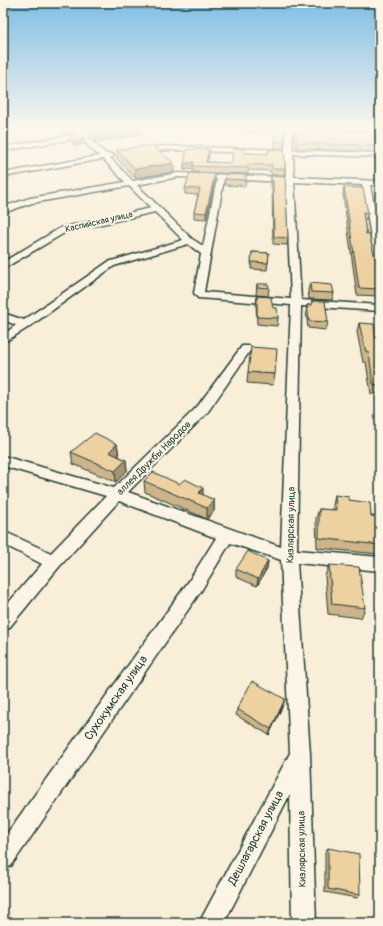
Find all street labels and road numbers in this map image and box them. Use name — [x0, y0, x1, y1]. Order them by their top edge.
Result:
street label: Каспийская улица — [64, 209, 134, 235]
street label: аллея Дружбы Народов — [114, 418, 194, 498]
street label: Кизлярская улица — [284, 486, 298, 563]
street label: Сухокумская улица — [81, 652, 151, 743]
street label: Дешлагарская улица — [224, 788, 287, 889]
street label: Кизлярская улица — [295, 810, 309, 887]

